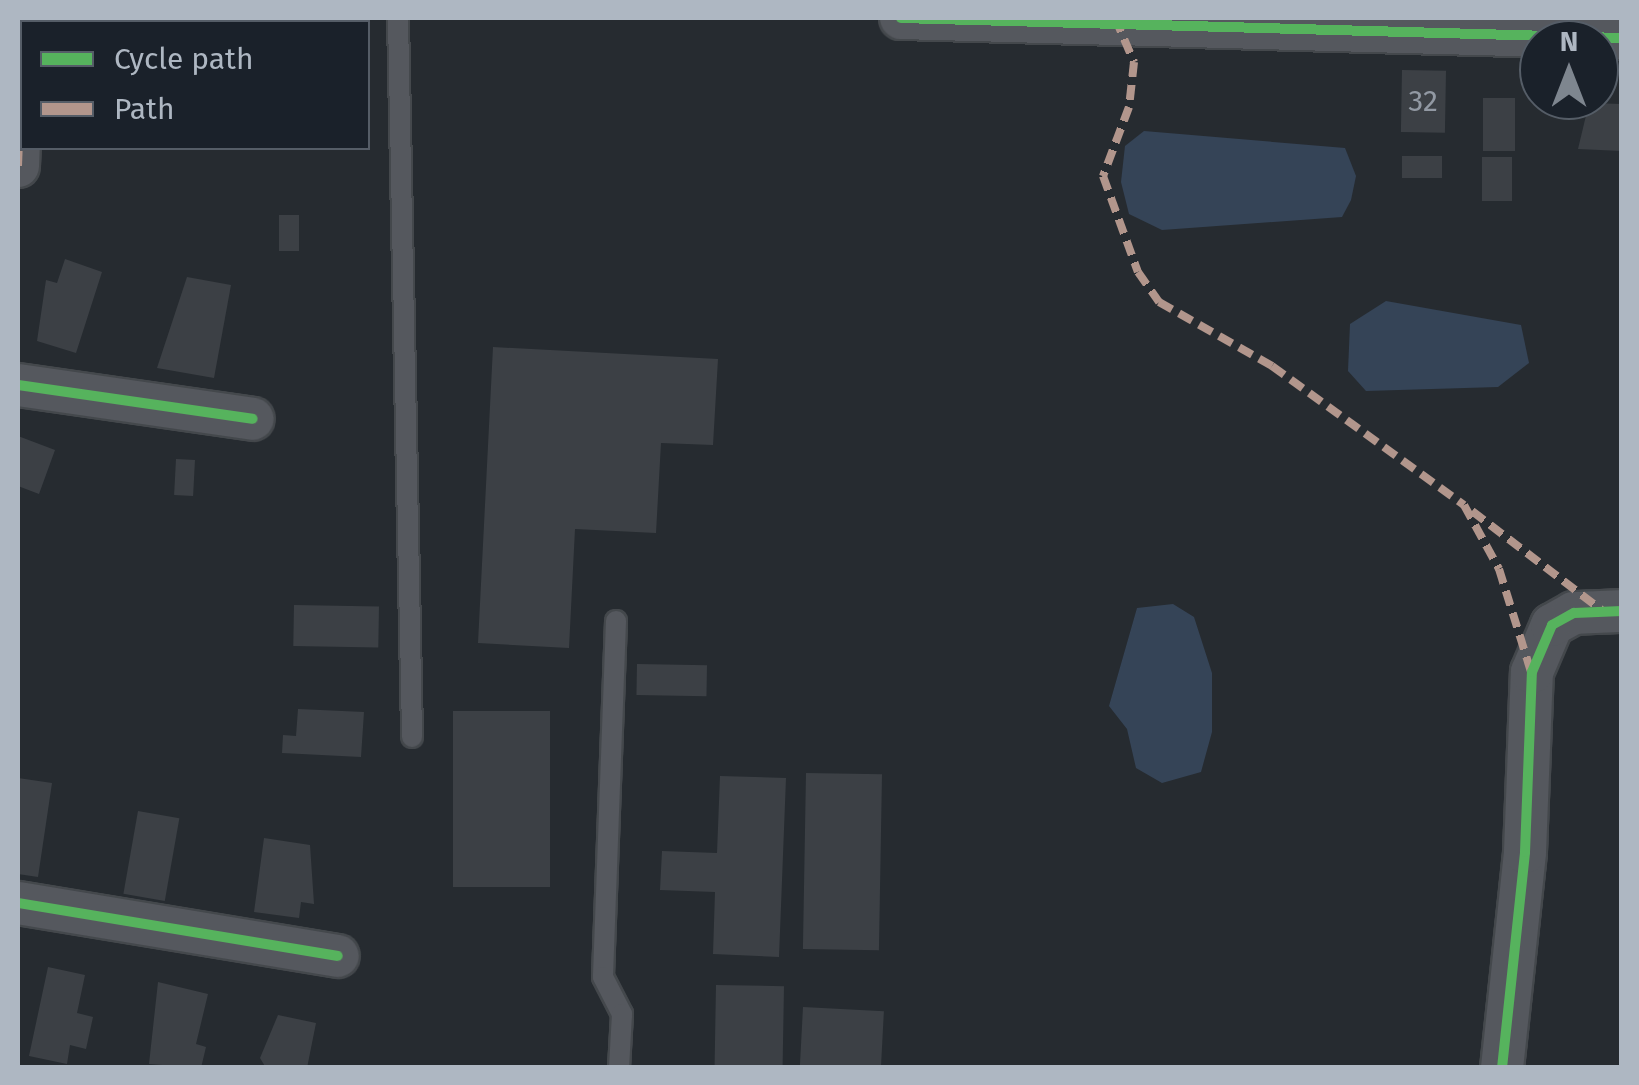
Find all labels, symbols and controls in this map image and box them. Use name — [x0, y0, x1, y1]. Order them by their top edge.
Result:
legend — [20, 20, 370, 150]
north arrow — [1519, 20, 1619, 120]
text: N — [1560, 25, 1578, 58]
text: Cycle path — [114, 41, 253, 77]
house number: 32 — [1408, 83, 1438, 119]
text: Path — [114, 91, 175, 127]

